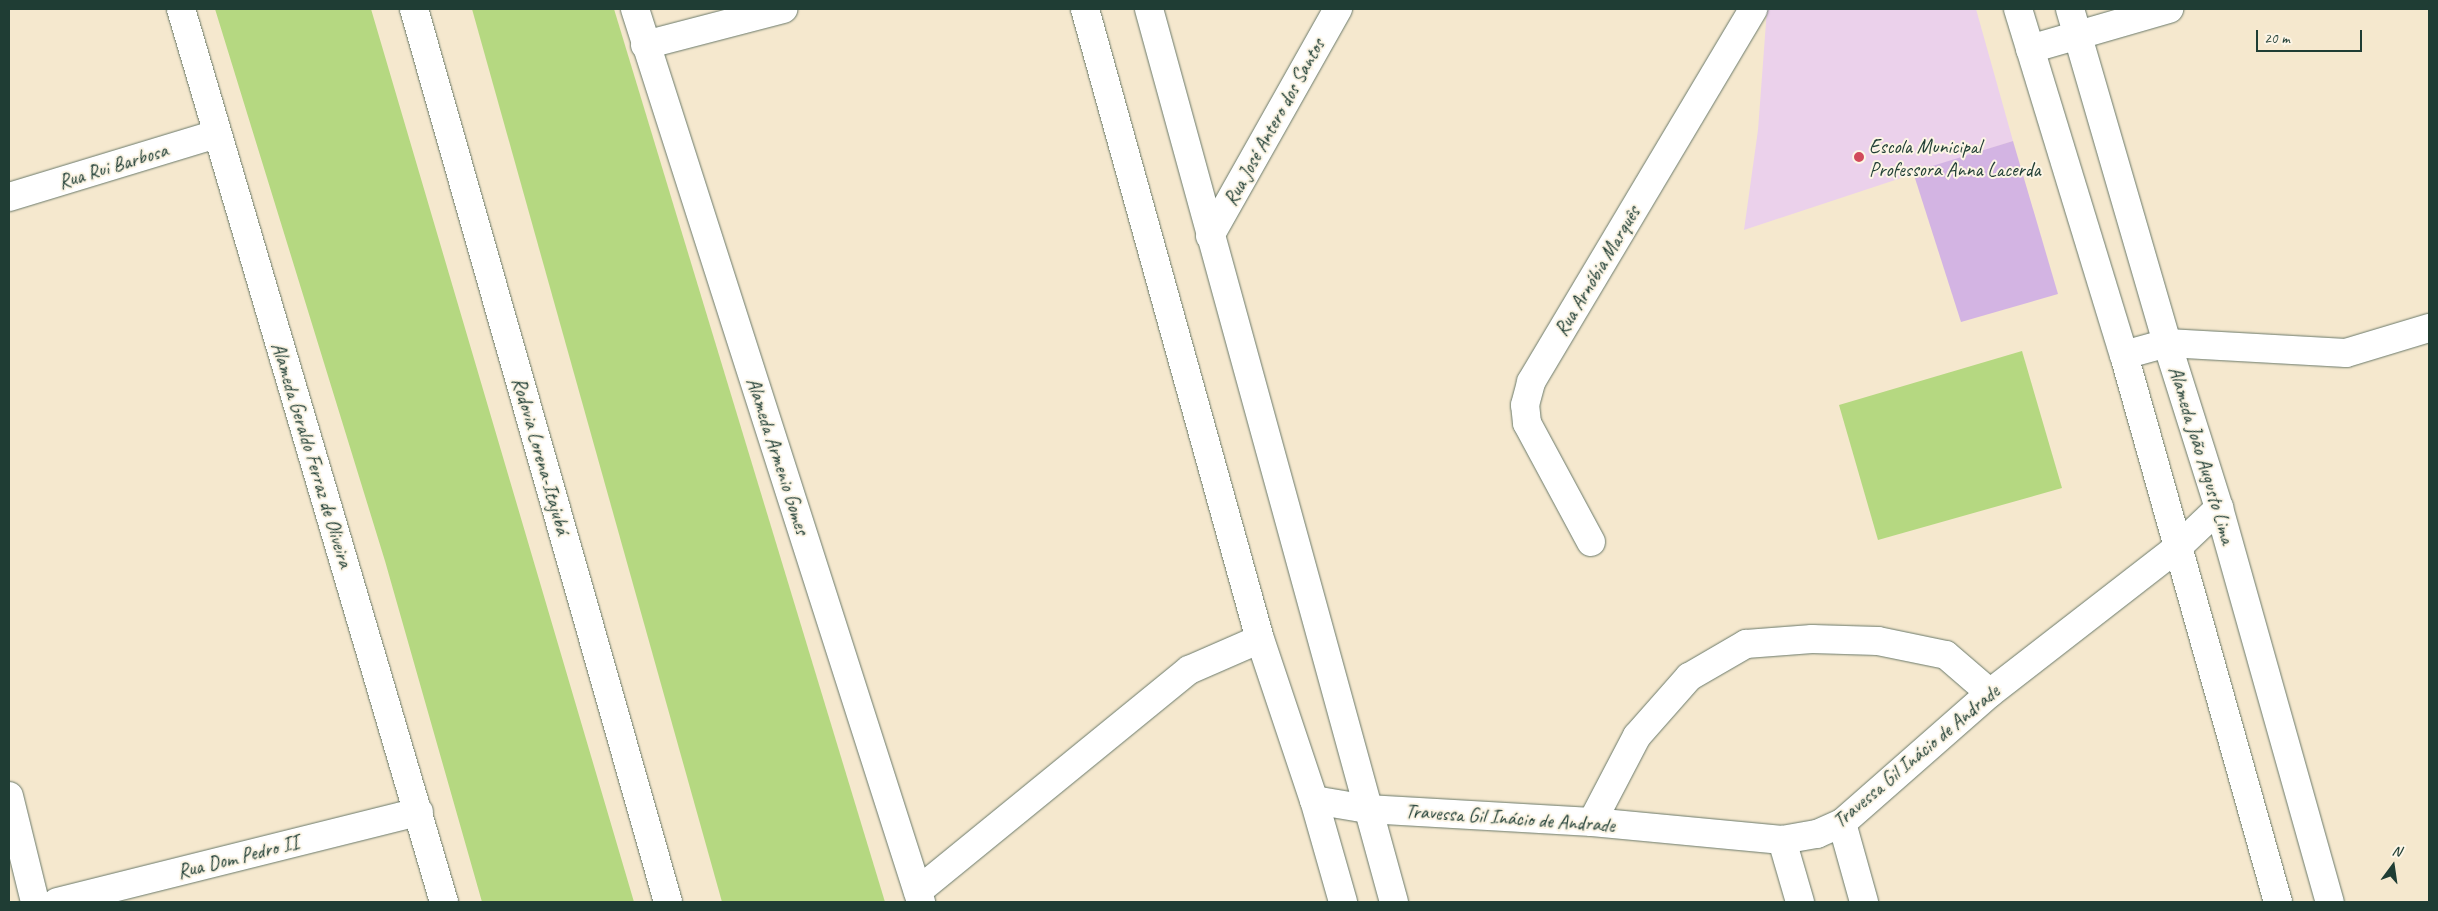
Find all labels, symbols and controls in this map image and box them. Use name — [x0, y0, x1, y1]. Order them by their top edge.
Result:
scale bar — [2258, 20, 2364, 52]
text: 20 m — [2264, 29, 2290, 48]
street label: Rua José Antero dos Santos — [1218, 34, 1330, 210]
place label: Escola Municipal Professora Anna Lacerda — [1869, 134, 2042, 181]
street label: Rua Rui Barbosa — [55, 138, 171, 194]
marker: Escola Municipal Professora Anna Lacerda — [1853, 151, 1865, 163]
street label: Rua Arnóbia Marquês — [1549, 202, 1645, 340]
street label: Alameda Geraldo Ferraz de Oliveira — [266, 339, 358, 571]
street label: Alameda João Augusto Lima — [2164, 363, 2240, 547]
street label: Rodovia Lorena-Itajubá — [507, 375, 575, 537]
street label: Alameda Armenio Gomes — [741, 375, 815, 537]
street label: Travessa Gil Inácio de Andrade — [1828, 679, 2004, 833]
street label: Travessa Gil Inácio de Andrade — [1405, 799, 1615, 837]
street label: Rua Dom Pedro II — [175, 830, 301, 884]
north arrow — [2368, 841, 2418, 891]
text: N — [2390, 842, 2403, 860]

